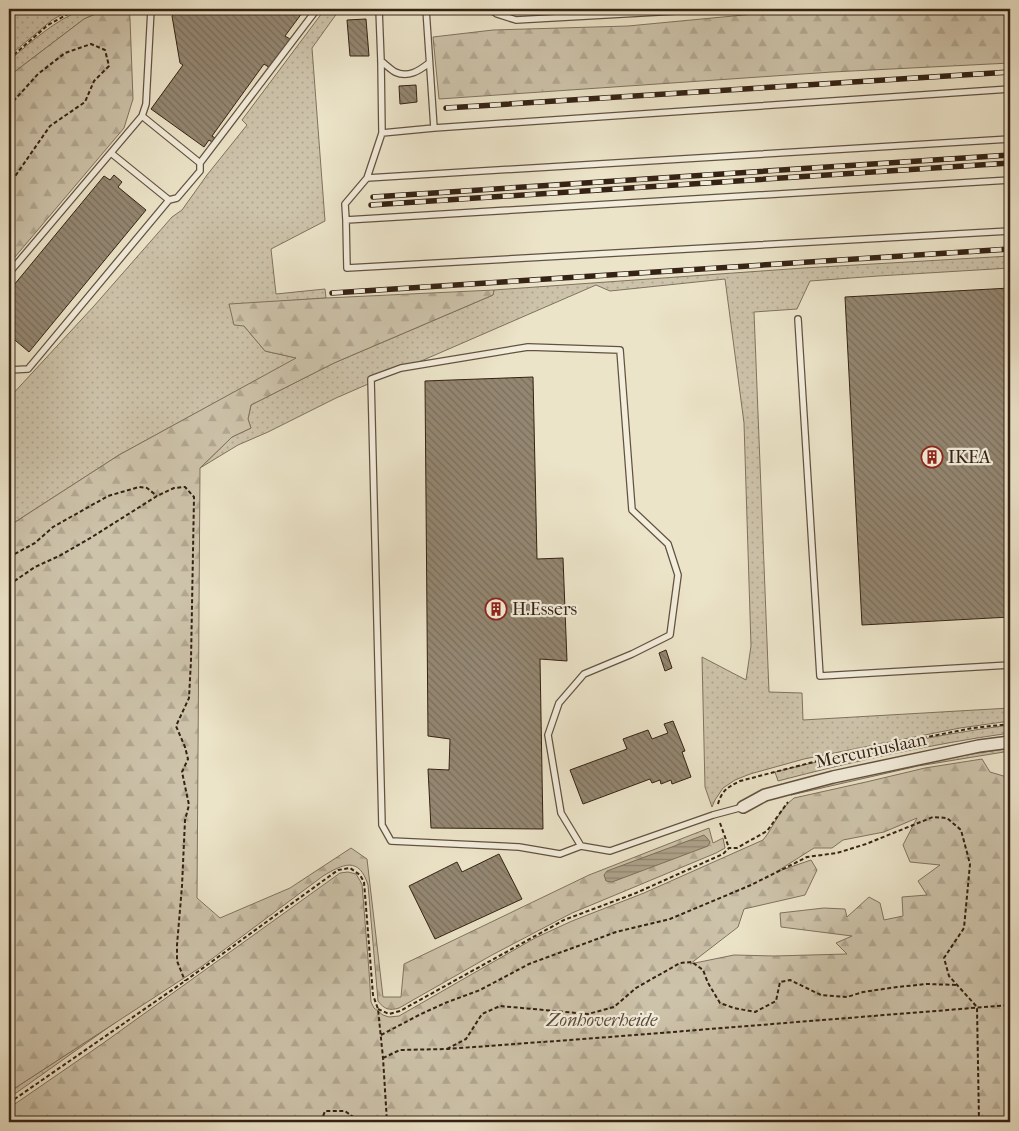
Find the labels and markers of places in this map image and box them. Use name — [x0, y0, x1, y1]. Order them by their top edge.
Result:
building icon: IKEA — [920, 445, 944, 469]
place label: IKEA — [948, 447, 991, 468]
building icon: H.Essers — [484, 597, 508, 621]
place label: H.Essers — [512, 599, 578, 620]

